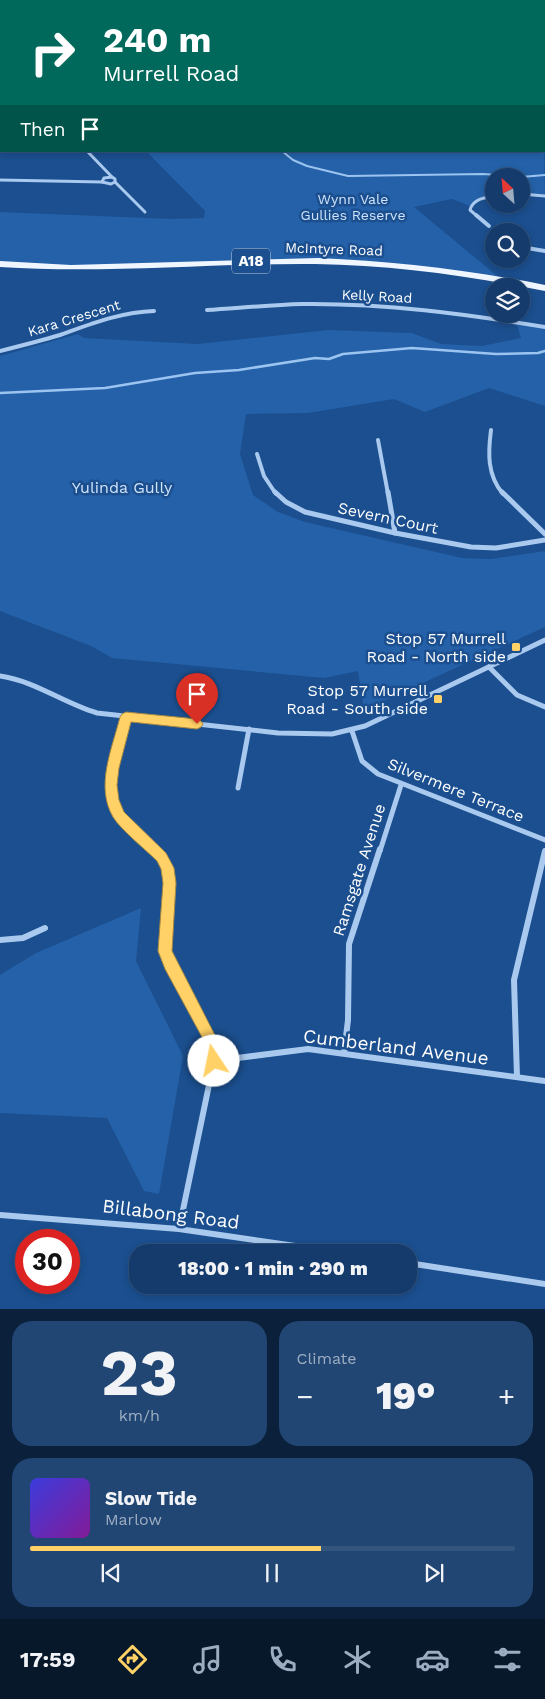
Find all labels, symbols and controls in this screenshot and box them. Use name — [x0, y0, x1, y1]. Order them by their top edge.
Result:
text: 240 m — [103, 19, 212, 61]
icon: right — [20, 20, 85, 85]
text: Murrell Road — [103, 61, 239, 86]
icon: arrive — [76, 115, 104, 143]
text: Then — [20, 118, 66, 141]
north arrow — [485, 168, 530, 212]
map controls — [485, 168, 530, 323]
park label: Wynn Vale Gullies Reserve — [301, 191, 405, 223]
button: search — [485, 223, 530, 268]
street label: McIntyre Road — [285, 239, 383, 259]
road number: A18 — [232, 248, 270, 274]
button: layers — [485, 278, 530, 323]
street label: Kelly Road — [341, 286, 413, 306]
street label: Kara Crescent — [26, 296, 122, 340]
park label: Yulinda Gully — [72, 478, 173, 497]
street label: Severn Court — [336, 498, 440, 538]
place label: Stop 57 Murrell Road - North side — [367, 629, 506, 666]
marker: Stop 57 Murrell Road - North side — [510, 641, 522, 653]
pin — [176, 673, 218, 724]
icon: arrive — [183, 680, 211, 708]
place label: Stop 57 Murrell Road - South side — [286, 681, 428, 718]
marker: Stop 57 Murrell Road - South side — [432, 693, 444, 705]
street label: Silvermere Terrace — [385, 754, 527, 826]
street label: Ramsgate Avenue — [329, 801, 389, 939]
street label: Cumberland Avenue — [302, 1024, 490, 1070]
position arrow — [187, 1034, 239, 1086]
street label: Billabong Road — [101, 1194, 241, 1234]
speed limit sign: 30 — [15, 1229, 80, 1294]
text: 18:00 · 1 min · 290 m — [178, 1257, 368, 1280]
text: 23 — [101, 1335, 178, 1411]
text: Climate — [297, 1349, 357, 1368]
text: 19° — [376, 1374, 436, 1418]
text: − — [297, 1380, 313, 1413]
text: + — [498, 1380, 515, 1413]
text: km/h — [119, 1406, 160, 1425]
text: Slow Tide — [105, 1487, 197, 1510]
text: Marlow — [105, 1510, 162, 1529]
icon: previous — [97, 1559, 125, 1587]
icon: pause — [258, 1559, 286, 1587]
icon: next — [420, 1559, 448, 1587]
icon: directions — [115, 1642, 150, 1677]
icon: music — [190, 1642, 225, 1677]
icon: phone — [265, 1642, 300, 1677]
icon: climate — [340, 1642, 375, 1677]
icon: car — [415, 1642, 450, 1677]
icon: filters — [490, 1642, 525, 1677]
text: 17:59 — [20, 1647, 75, 1672]

